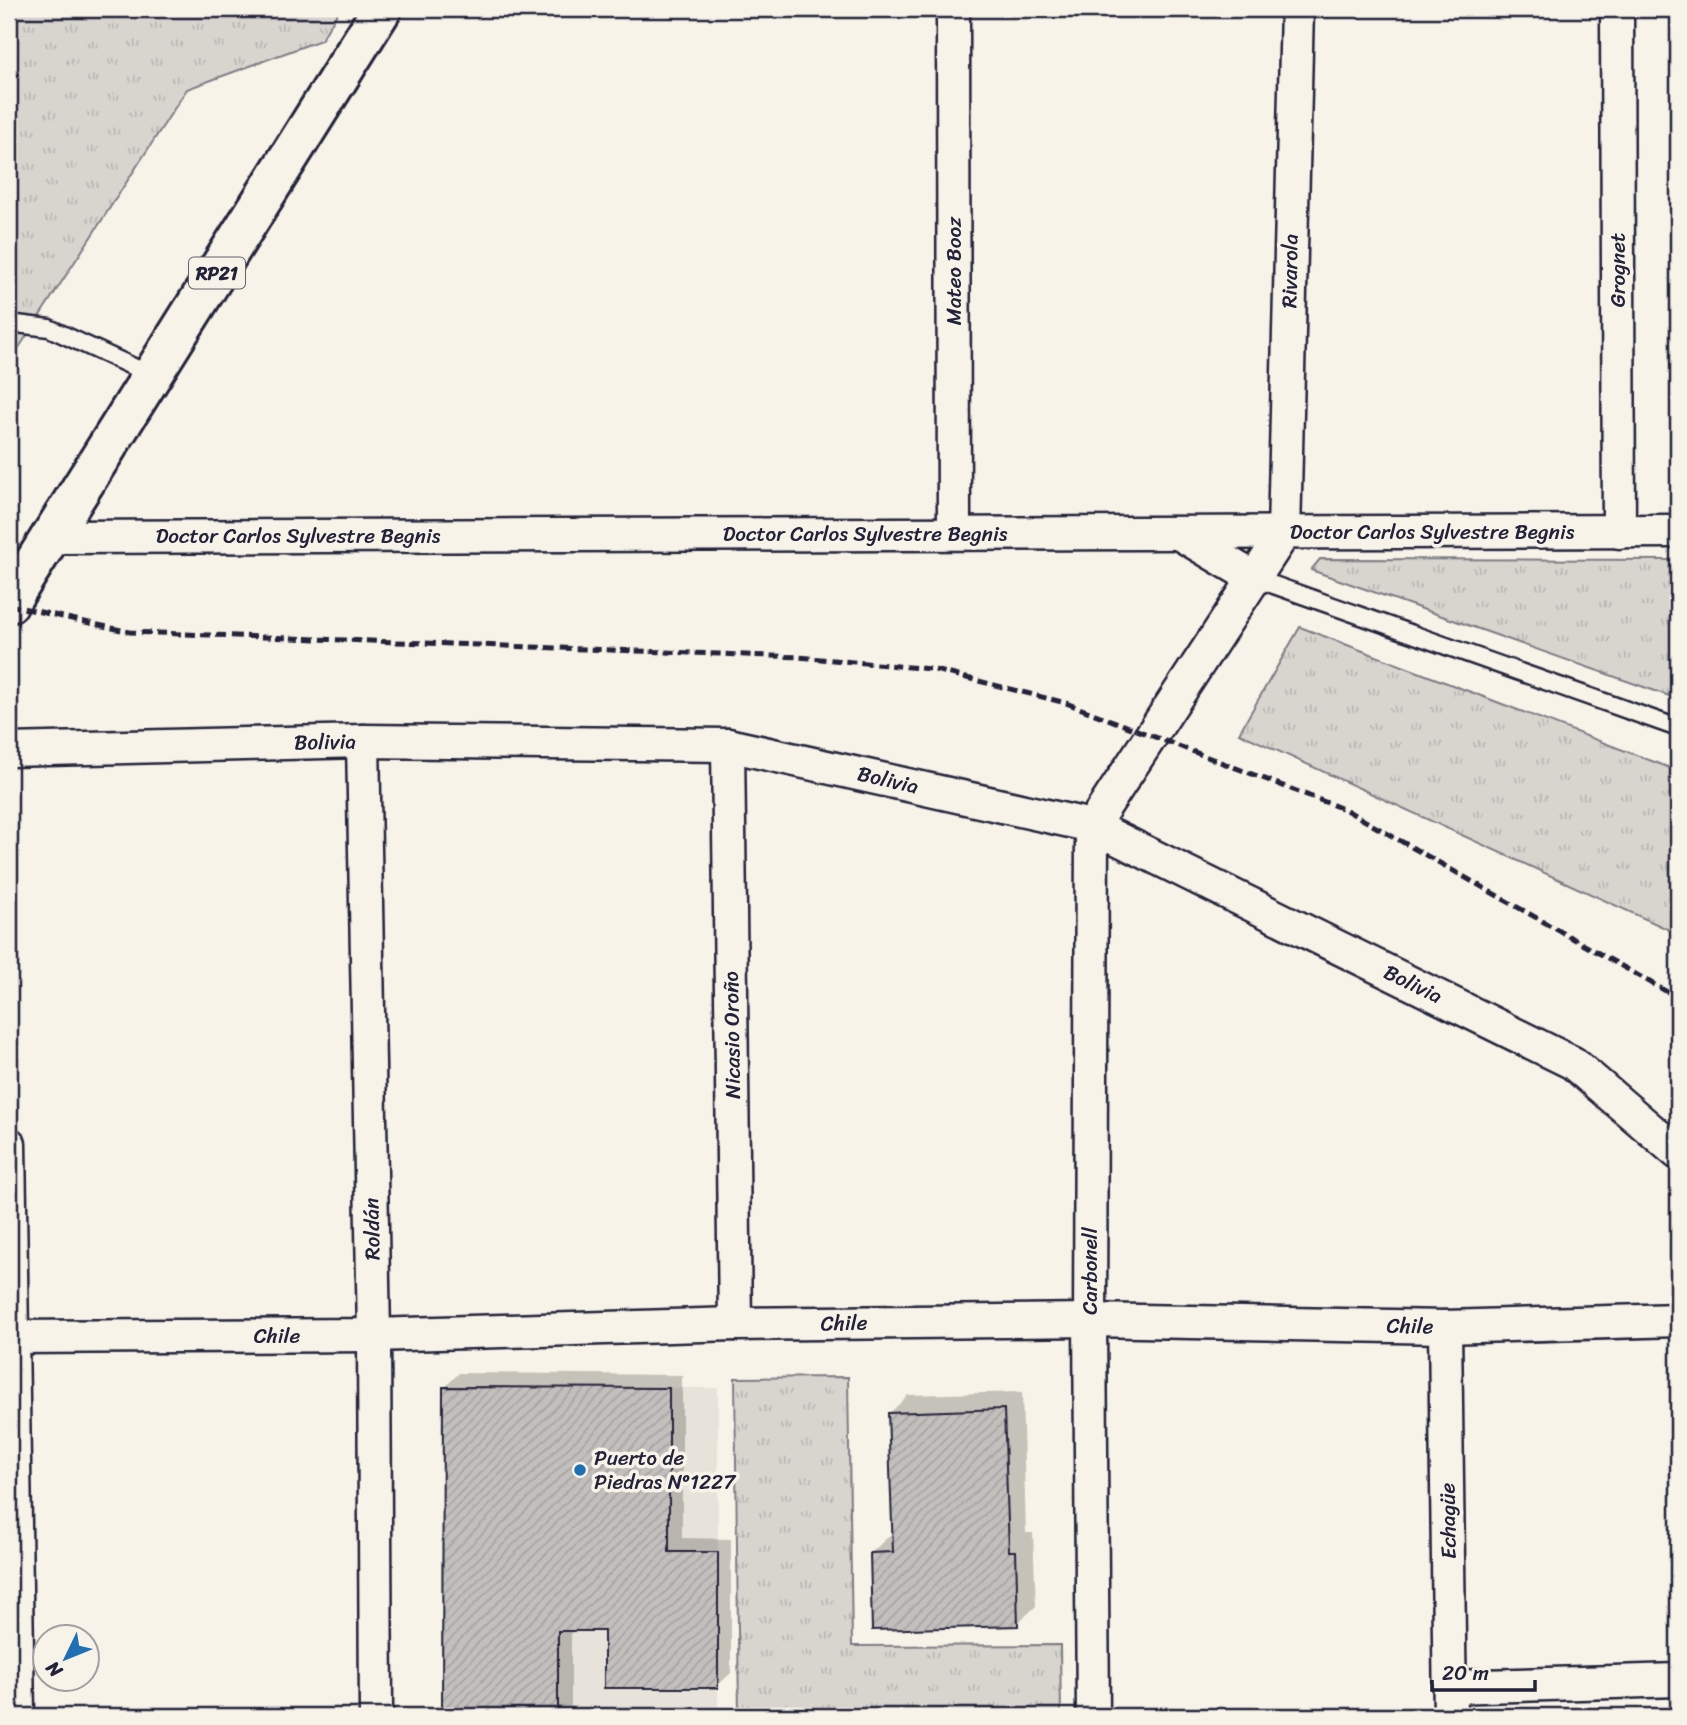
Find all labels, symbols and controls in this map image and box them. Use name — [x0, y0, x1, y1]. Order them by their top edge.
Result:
street label: Mateo Booz — [935, 216, 973, 325]
street label: Rivarola — [1270, 233, 1310, 309]
street label: Grognet — [1599, 233, 1637, 307]
road number: RP21 — [189, 258, 245, 288]
street label: Doctor Carlos Sylvestre Begnis — [1290, 513, 1575, 551]
street label: Doctor Carlos Sylvestre Begnis — [723, 515, 1008, 553]
street label: Doctor Carlos Sylvestre Begnis — [156, 517, 441, 555]
street label: Bolivia — [294, 722, 357, 762]
street label: Bolivia — [854, 755, 923, 806]
street label: Bolivia — [1377, 953, 1450, 1015]
street label: Nicasio Oroño — [712, 971, 752, 1099]
street label: Roldán — [352, 1197, 392, 1261]
street label: Carbonell — [1071, 1226, 1109, 1315]
street label: Chile — [820, 1304, 868, 1342]
street label: Chile — [1386, 1307, 1434, 1345]
street label: Chile — [254, 1317, 301, 1355]
place label: Puerto de Piedras Nº1227 — [594, 1439, 737, 1501]
marker: Puerto de Piedras Nº1227 — [572, 1462, 588, 1478]
street label: Echagüe — [1428, 1482, 1468, 1559]
north arrow — [32, 1624, 102, 1694]
scale bar — [1432, 1648, 1535, 1692]
text: N — [37, 1653, 71, 1686]
text: 20 m — [1442, 1654, 1489, 1692]

